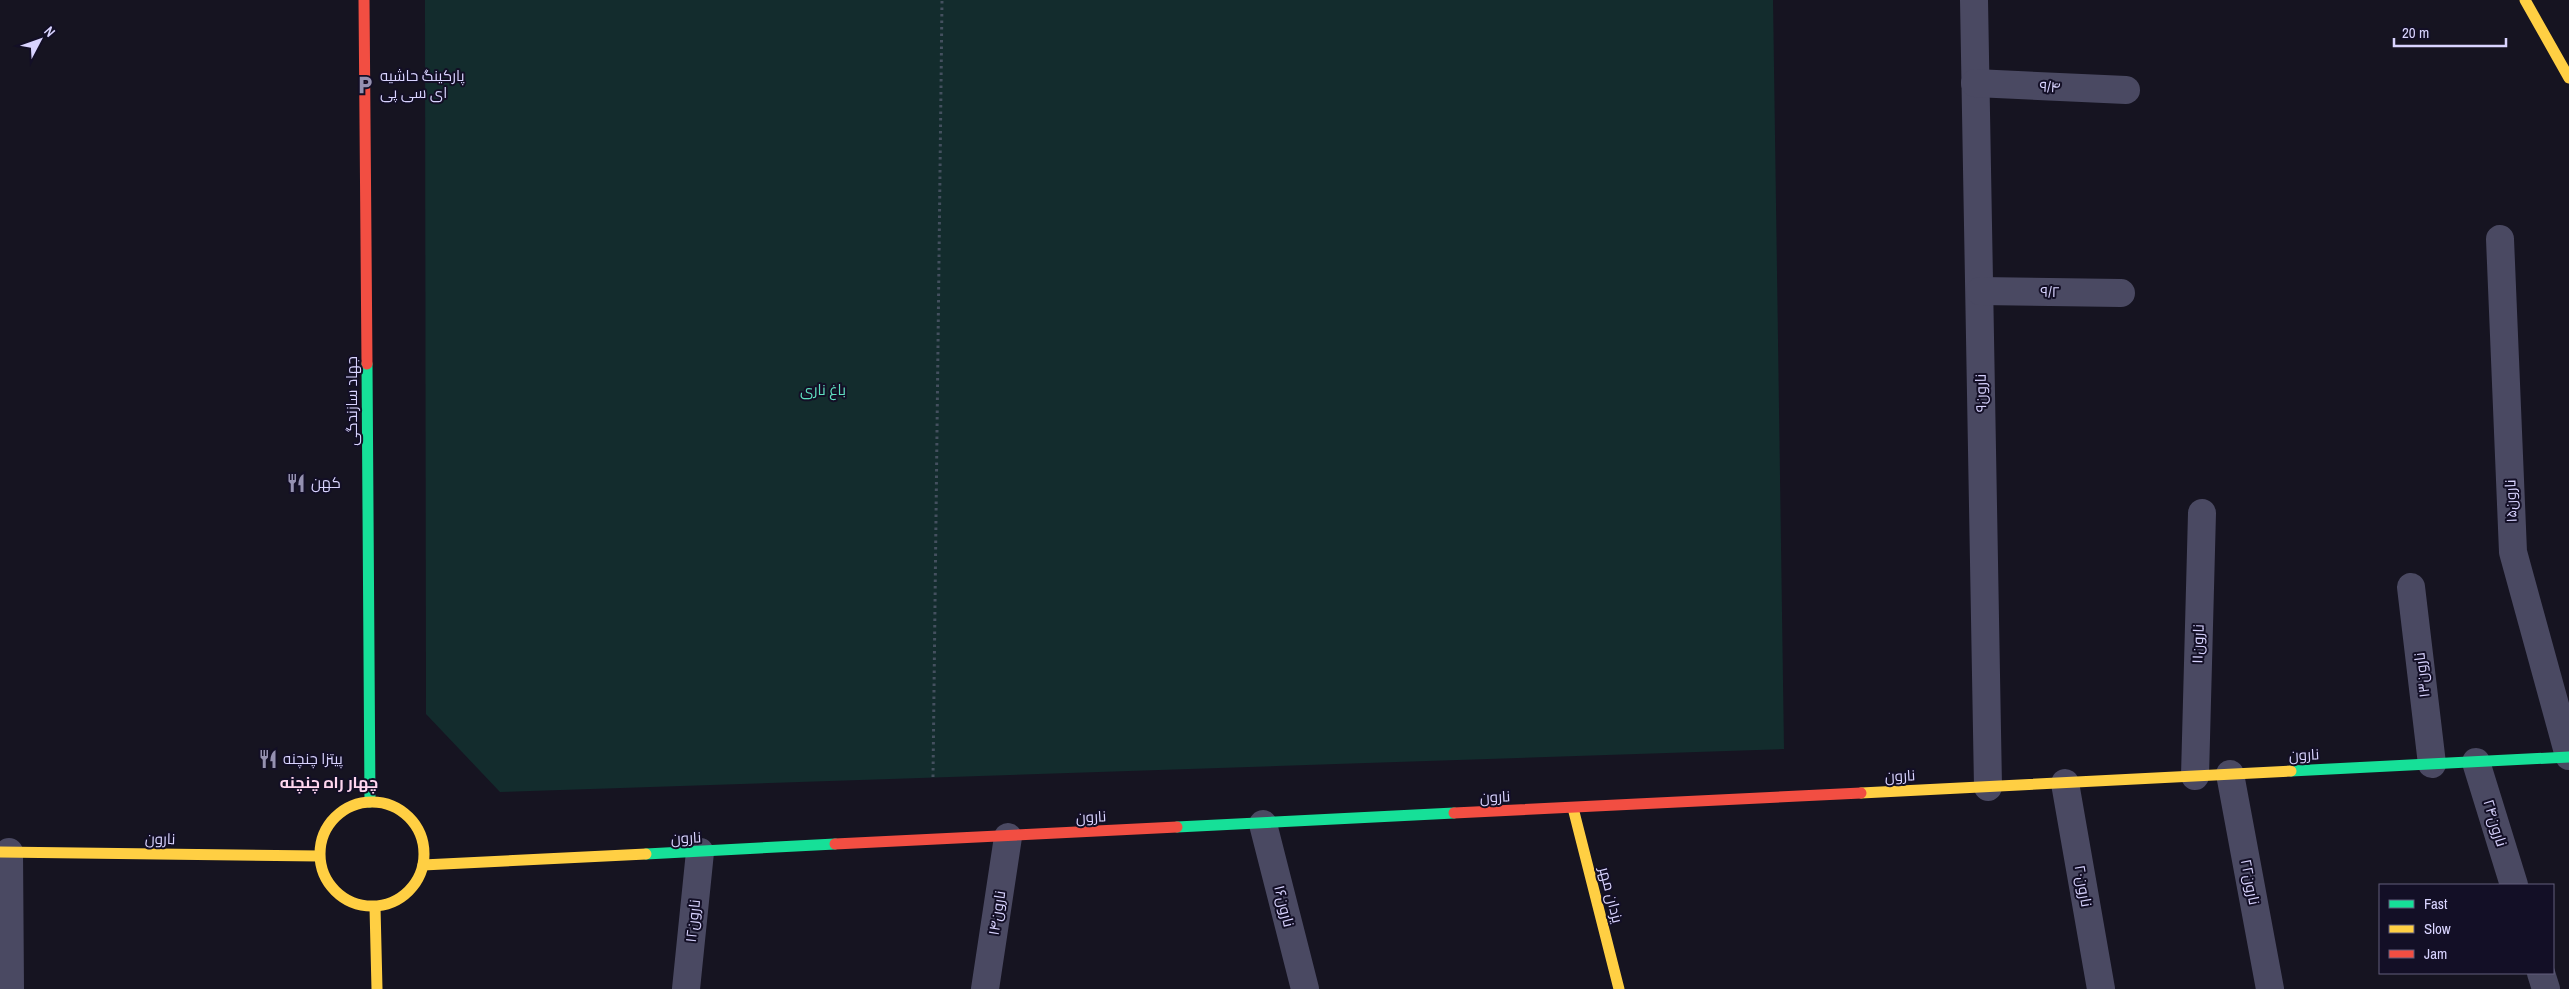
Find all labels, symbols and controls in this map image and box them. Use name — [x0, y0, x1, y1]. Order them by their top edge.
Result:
north arrow — [15, 15, 65, 65]
scale bar — [2394, 15, 2506, 47]
text: N — [40, 22, 59, 41]
text: 20 m — [2402, 22, 2429, 43]
place label: پارکینگ حاشیه ای سی پی — [380, 65, 464, 103]
parking icon: پارکینگ حاشیه ای سی پی — [354, 74, 376, 96]
street label: ۹/۴ — [2039, 75, 2061, 98]
street label: ۹/۲ — [2040, 281, 2060, 302]
street label: جهاد سازندگی — [341, 356, 362, 446]
street label: نارون۹ — [1970, 374, 1991, 412]
park label: باغ ناری — [800, 379, 846, 401]
restaurant icon: کهن — [285, 472, 307, 494]
place label: کهن — [311, 472, 341, 493]
street label: نارون۱۵ — [2499, 479, 2522, 523]
street label: نارون۱۱ — [2186, 624, 2209, 664]
street label: نارون۱۳ — [2408, 651, 2435, 699]
street label: نارون — [2288, 743, 2320, 766]
restaurant icon: پیتزا چنچنه — [257, 748, 279, 770]
place label: پیتزا چنچنه — [283, 748, 343, 769]
street label: نارون — [1884, 764, 1916, 787]
district label: چهار راه چنچنه — [280, 771, 378, 794]
street label: نارون — [1479, 785, 1511, 808]
street label: نارون۲۴ — [2478, 797, 2513, 849]
street label: نارون — [1075, 805, 1107, 828]
street label: نارون — [670, 826, 702, 849]
street label: نارون — [145, 828, 175, 849]
street label: نارون۲۲ — [2236, 857, 2265, 907]
street label: نارون۲۰ — [2069, 863, 2097, 909]
street label: یزدان مهر — [1594, 864, 1629, 925]
street label: نارون۱۶ — [1269, 883, 1300, 929]
legend — [2379, 884, 2554, 974]
street label: نارون۱۴ — [983, 889, 1010, 937]
text: Fast — [2424, 893, 2448, 914]
street label: نارون۱۲ — [680, 898, 705, 943]
text: Slow — [2424, 918, 2451, 939]
text: Jam — [2424, 943, 2447, 964]

